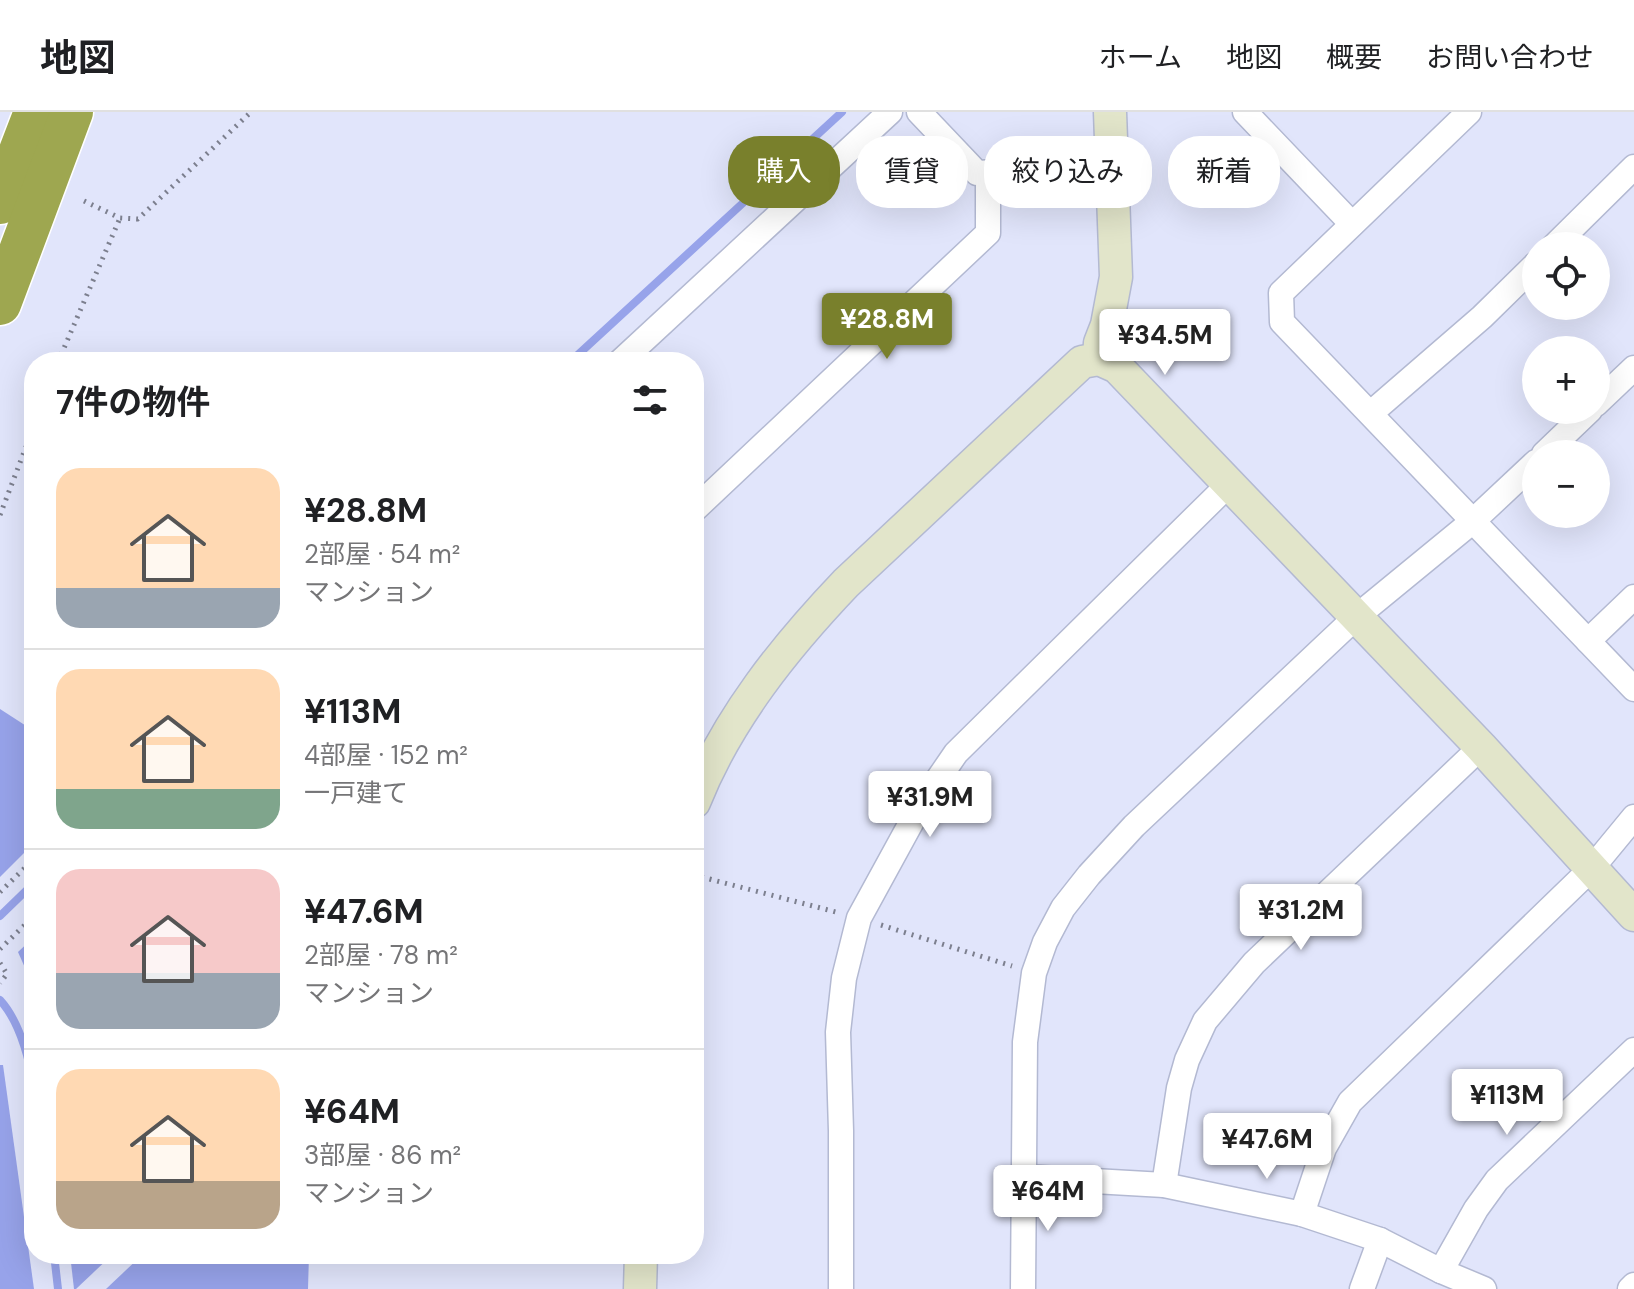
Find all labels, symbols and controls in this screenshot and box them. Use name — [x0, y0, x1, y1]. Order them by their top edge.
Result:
text: 地図 — [40, 33, 116, 83]
text: ホーム — [1099, 39, 1182, 76]
text: 地図 — [1226, 39, 1282, 76]
text: 概要 — [1326, 39, 1382, 76]
text: お問い合わせ — [1426, 39, 1594, 76]
chip: 購入 — [728, 136, 840, 208]
chip: 賃貸 — [856, 136, 968, 208]
chip: 絞り込み — [984, 136, 1152, 208]
chip: 新着 — [1168, 136, 1280, 208]
map controls — [1522, 232, 1610, 528]
button: locate — [1522, 232, 1610, 320]
pin: ¥28.8M — [822, 293, 952, 361]
text: ¥28.8M — [840, 302, 934, 336]
pin: ¥34.5M — [1100, 309, 1230, 377]
text: ¥34.5M — [1117, 318, 1213, 352]
button: + — [1522, 336, 1610, 424]
icon: filters — [628, 378, 672, 422]
text: 7件の物件 — [56, 380, 210, 425]
button: − — [1522, 440, 1610, 528]
text: ¥28.8M — [304, 488, 427, 533]
icon: home — [120, 500, 216, 596]
text: 2部屋 · 54 m² — [304, 537, 460, 571]
text: マンション — [304, 575, 434, 609]
text: ¥113M — [304, 689, 401, 734]
icon: home — [120, 701, 216, 797]
text: 4部屋 · 152 m² — [304, 738, 468, 772]
pin: ¥31.9M — [865, 771, 995, 839]
text: 一戸建て — [304, 776, 408, 810]
text: ¥31.9M — [886, 780, 974, 814]
pin: ¥31.2M — [1236, 884, 1366, 952]
text: ¥47.6M — [304, 889, 424, 934]
text: ¥31.2M — [1258, 893, 1344, 927]
icon: home — [120, 901, 216, 997]
text: 2部屋 · 78 m² — [304, 938, 458, 972]
text: マンション — [304, 976, 434, 1010]
pin: ¥113M — [1451, 1069, 1563, 1137]
text: ¥113M — [1470, 1078, 1544, 1112]
text: ¥64M — [304, 1089, 400, 1134]
icon: home — [120, 1101, 216, 1197]
pin: ¥47.6M — [1202, 1113, 1332, 1181]
text: ¥47.6M — [1221, 1122, 1313, 1156]
text: 3部屋 · 86 m² — [304, 1138, 461, 1172]
pin: ¥64M — [1001, 1165, 1095, 1233]
text: ¥64M — [1011, 1174, 1085, 1208]
text: マンション — [304, 1176, 434, 1210]

